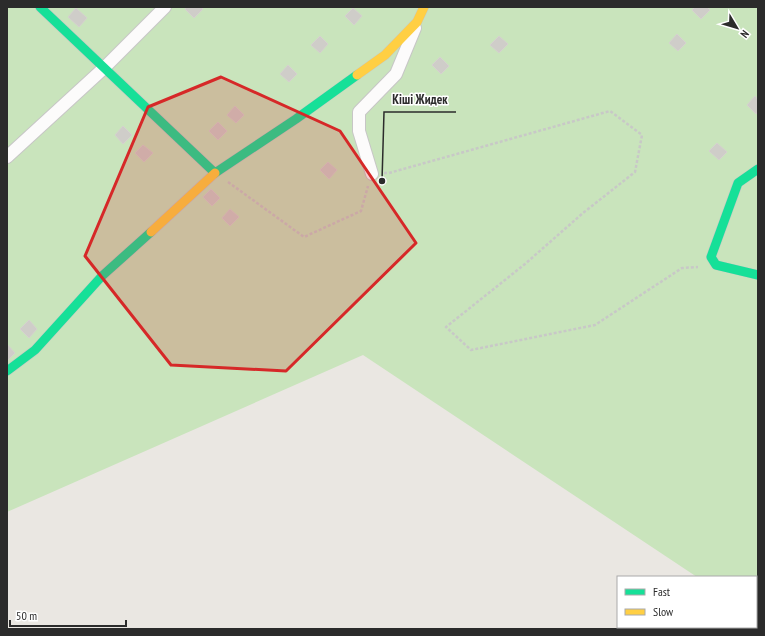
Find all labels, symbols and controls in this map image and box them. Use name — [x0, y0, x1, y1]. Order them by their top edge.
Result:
north arrow — [717, 8, 757, 48]
text: N — [738, 28, 752, 41]
callout: Кіші Жидек — [384, 87, 456, 112]
text: Кіші Жидек — [392, 91, 448, 108]
legend — [617, 576, 757, 628]
text: Fast — [653, 584, 671, 599]
scale bar — [10, 602, 126, 628]
text: Slow — [653, 604, 674, 619]
text: 50 m — [16, 608, 37, 623]

